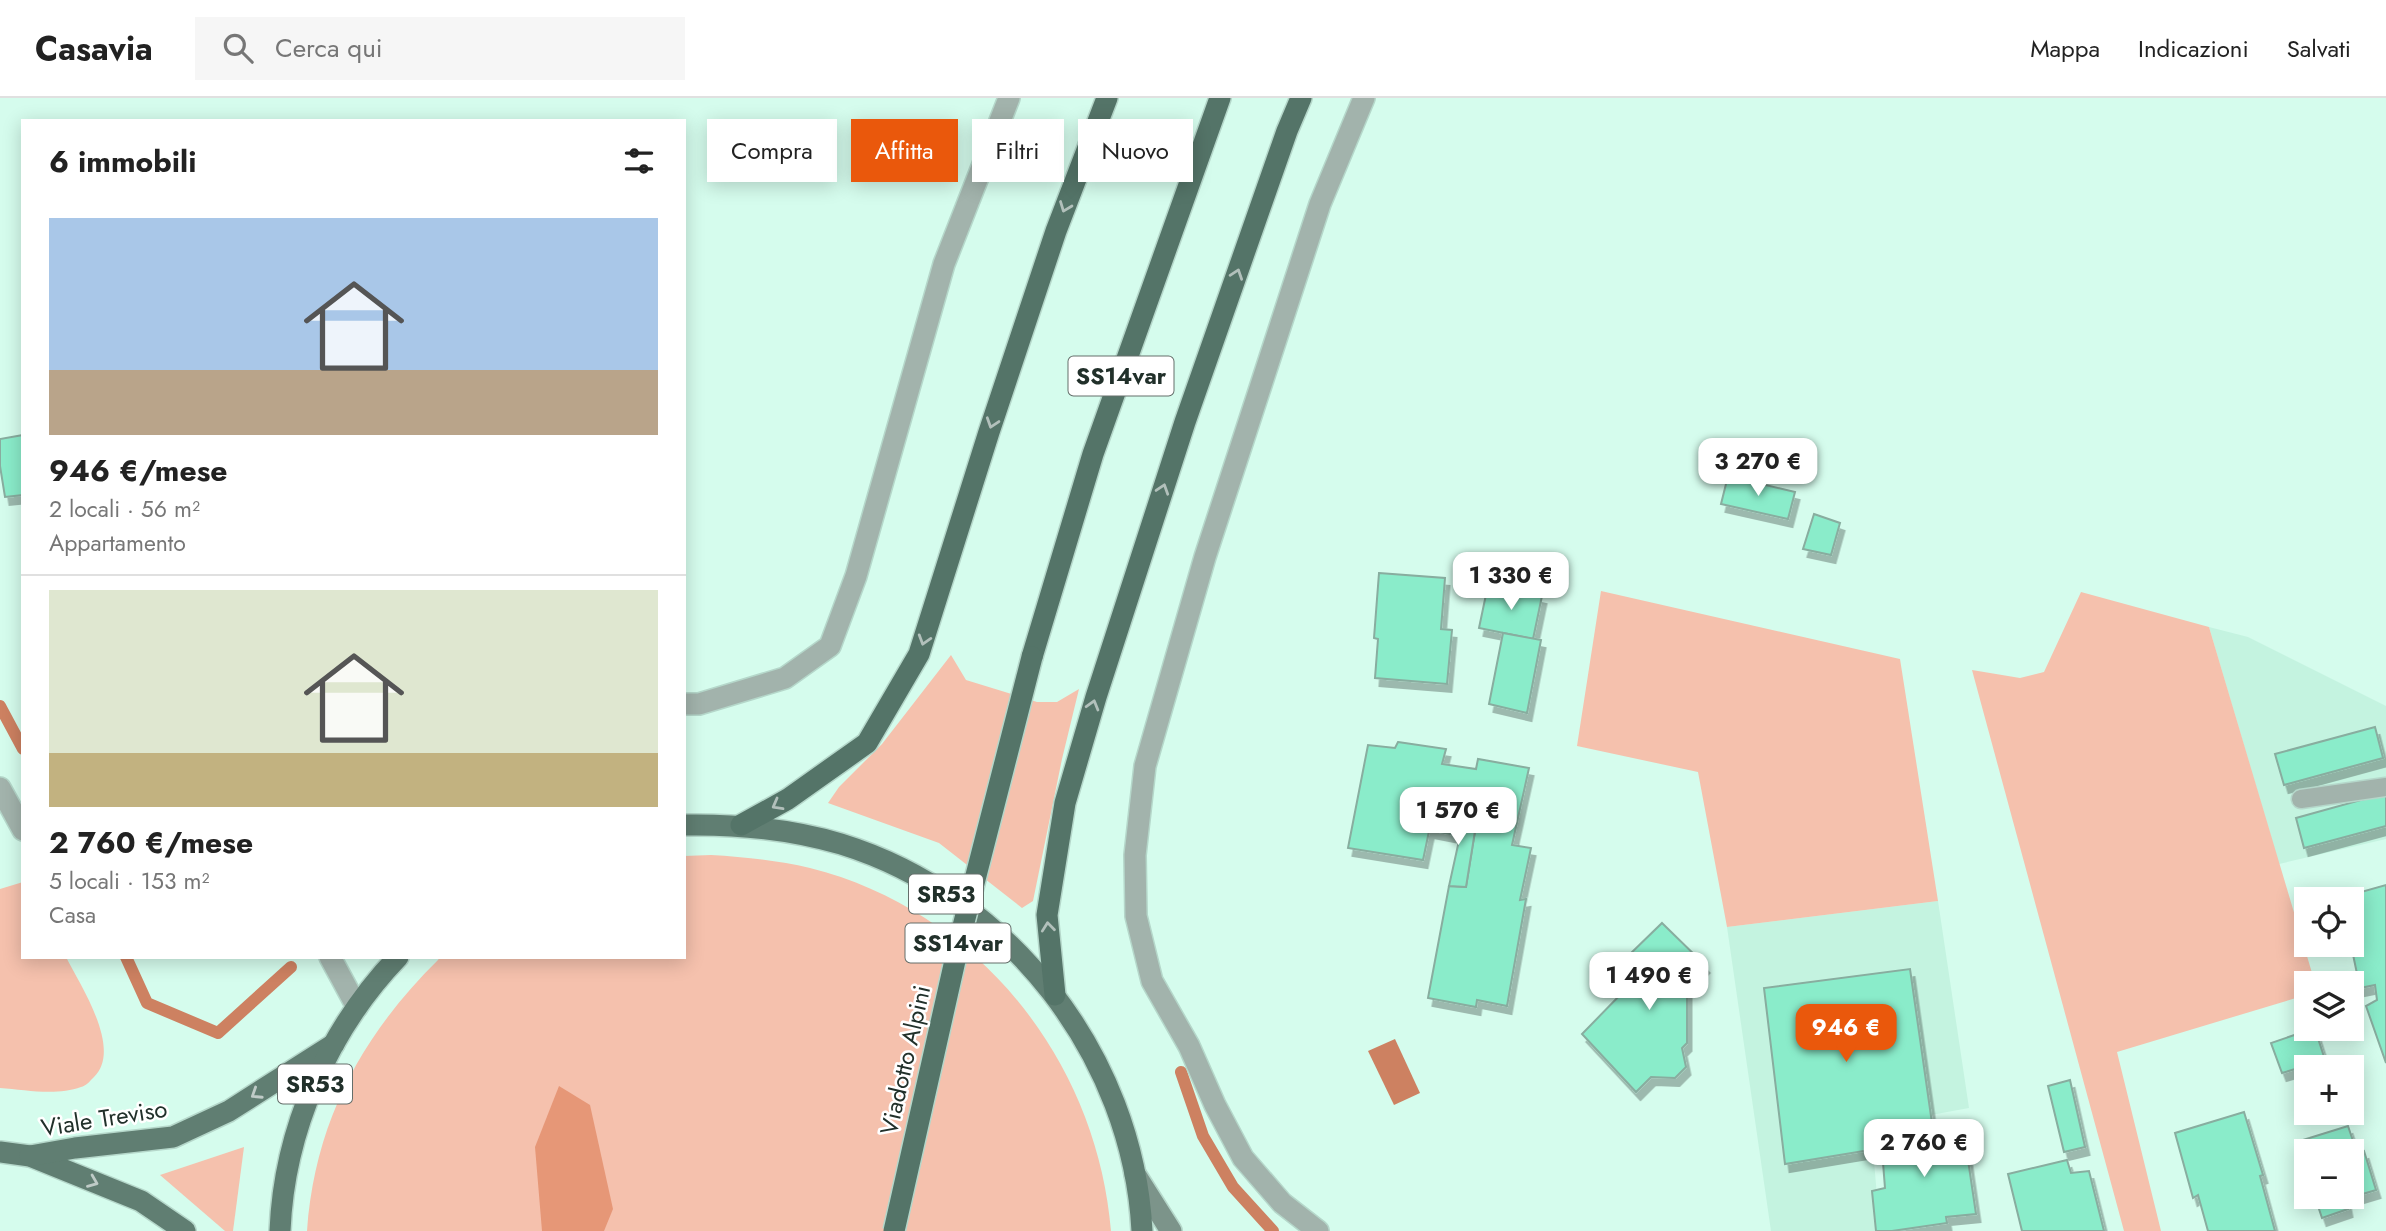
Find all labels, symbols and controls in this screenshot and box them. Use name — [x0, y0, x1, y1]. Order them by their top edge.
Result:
search box — [195, 17, 685, 80]
text: Casavia — [35, 25, 153, 72]
icon: search — [219, 29, 257, 67]
text: Cerca qui — [275, 29, 383, 67]
text: Mappa — [2030, 31, 2100, 66]
text: Indicazioni — [2138, 31, 2249, 66]
text: Salvati — [2287, 31, 2351, 66]
chip: Compra — [707, 119, 837, 182]
chip: Affitta — [851, 119, 958, 182]
chip: Filtri — [972, 119, 1064, 182]
chip: Nuovo — [1078, 119, 1193, 182]
text: 6 immobili — [49, 140, 196, 183]
icon: filters — [620, 142, 658, 180]
one-way arrow — [1060, 201, 1074, 213]
icon: home — [291, 263, 417, 389]
one-way arrow — [1229, 268, 1243, 280]
road number: SS14var — [1068, 356, 1174, 396]
one-way arrow — [986, 416, 1000, 428]
pin: 3 270 € — [1693, 438, 1823, 498]
text: 3 270 € — [1714, 444, 1802, 478]
text: 946 €/mese — [49, 449, 228, 492]
one-way arrow — [1155, 483, 1169, 496]
text: 2 locali · 56 m² — [49, 492, 200, 526]
text: Appartamento — [49, 526, 186, 560]
pin: 1 330 € — [1446, 552, 1576, 612]
text: 1 330 € — [1469, 558, 1553, 592]
one-way arrow — [917, 633, 932, 645]
icon: home — [291, 635, 417, 761]
one-way arrow — [1085, 700, 1100, 712]
pin: 1 570 € — [1393, 788, 1523, 847]
text: 1 570 € — [1416, 793, 1500, 827]
one-way arrow — [772, 797, 785, 810]
text: 2 760 €/mese — [49, 821, 253, 864]
text: 5 locali · 153 m² — [49, 864, 209, 898]
road number: SR53 — [909, 874, 983, 914]
map controls — [2294, 887, 2364, 1209]
button: locate — [2294, 887, 2364, 957]
text: Casa — [49, 898, 96, 932]
one-way arrow — [1041, 921, 1056, 932]
road number: SS14var — [906, 923, 1010, 962]
pin: 1 490 € — [1584, 953, 1714, 1012]
text: 1 490 € — [1605, 958, 1693, 992]
button: layers — [2294, 971, 2364, 1041]
street label: Viadotto Alpini — [871, 982, 939, 1138]
pin: 946 € — [1797, 1004, 1895, 1064]
text: 946 € — [1812, 1010, 1880, 1044]
button: + — [2294, 1055, 2364, 1125]
road number: SR53 — [278, 1065, 352, 1104]
one-way arrow — [250, 1086, 263, 1099]
street label: Viale Treviso — [38, 1091, 170, 1145]
pin: 2 760 € — [1859, 1119, 1989, 1179]
text: 2 760 € — [1880, 1125, 1968, 1159]
button: − — [2294, 1139, 2364, 1209]
one-way arrow — [87, 1173, 99, 1187]

